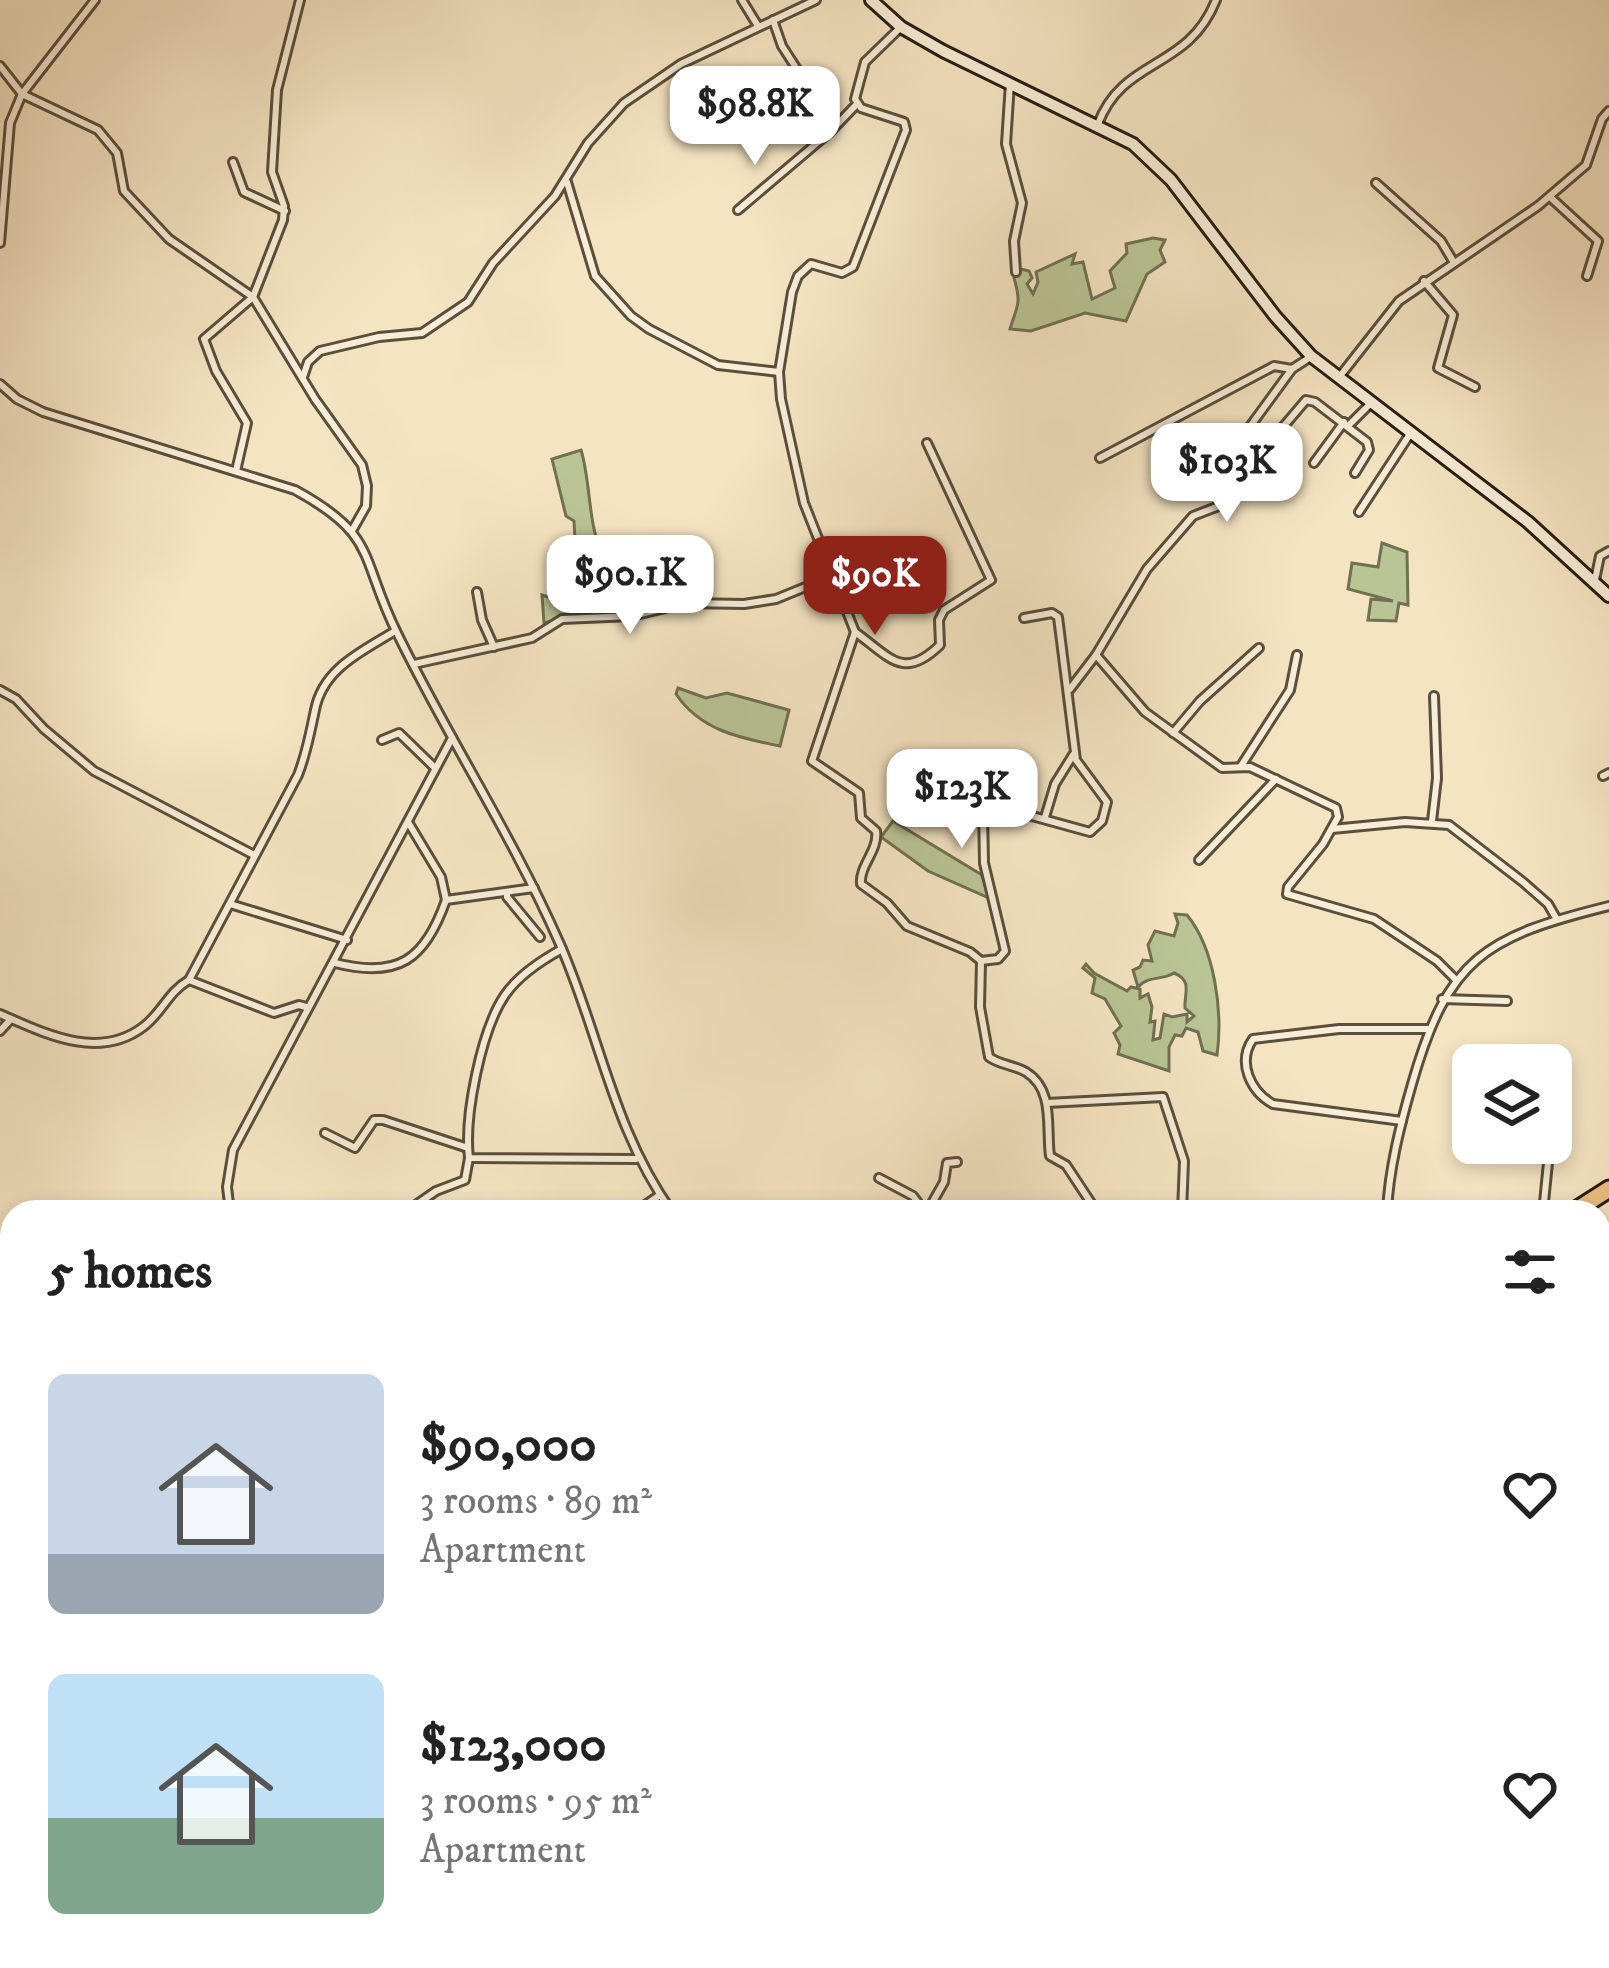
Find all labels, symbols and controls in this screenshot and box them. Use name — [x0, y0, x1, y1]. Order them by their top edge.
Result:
pin: $98.8K — [657, 66, 853, 168]
text: $98.8K — [697, 80, 813, 129]
pin: $103K — [1143, 423, 1311, 525]
text: $103K — [1178, 437, 1276, 486]
pin: $90.1K — [532, 535, 728, 637]
pin: $90K — [804, 536, 946, 638]
text: $90.1K — [574, 549, 686, 598]
text: $90K — [830, 550, 920, 599]
pin: $123K — [878, 749, 1046, 851]
text: $123K — [914, 763, 1010, 812]
map controls — [1452, 1044, 1572, 1164]
button: layers — [1452, 1044, 1572, 1164]
icon: filters — [1497, 1239, 1563, 1305]
text: 5 homes — [48, 1240, 212, 1304]
text: $90,000 — [420, 1413, 597, 1477]
icon: home — [144, 1422, 288, 1566]
icon: heart — [1497, 1461, 1563, 1527]
text: 3 rooms · 89 m² — [420, 1477, 652, 1526]
text: Apartment — [420, 1526, 586, 1575]
text: $123,000 — [420, 1713, 607, 1777]
icon: home — [144, 1722, 288, 1866]
icon: heart — [1497, 1761, 1563, 1827]
text: 3 rooms · 95 m² — [420, 1777, 652, 1826]
text: Apartment — [420, 1826, 586, 1875]

